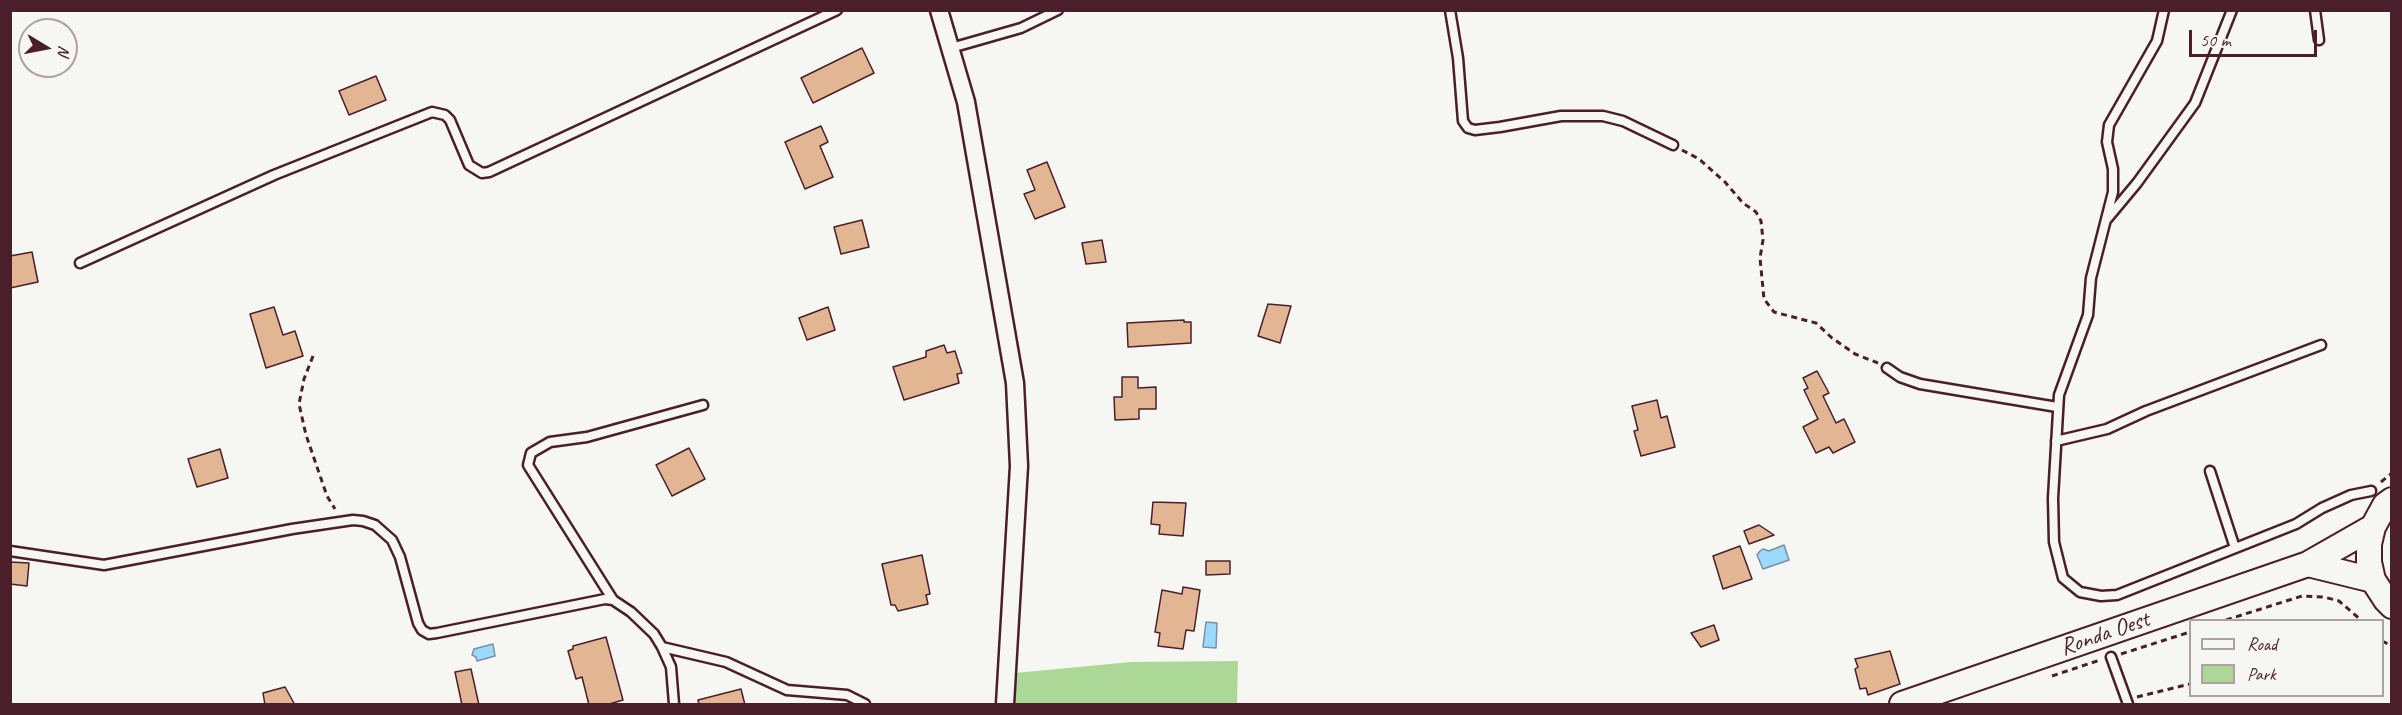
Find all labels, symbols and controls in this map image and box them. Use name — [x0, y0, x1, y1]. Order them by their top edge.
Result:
north arrow — [18, 18, 78, 78]
scale bar — [2192, 18, 2320, 56]
text: 50 m — [2200, 29, 2231, 51]
text: N — [53, 44, 74, 57]
street label: Ronda Oest — [2057, 605, 2153, 663]
legend — [2189, 619, 2384, 697]
text: Road — [2247, 633, 2277, 655]
text: Park — [2247, 663, 2276, 685]

